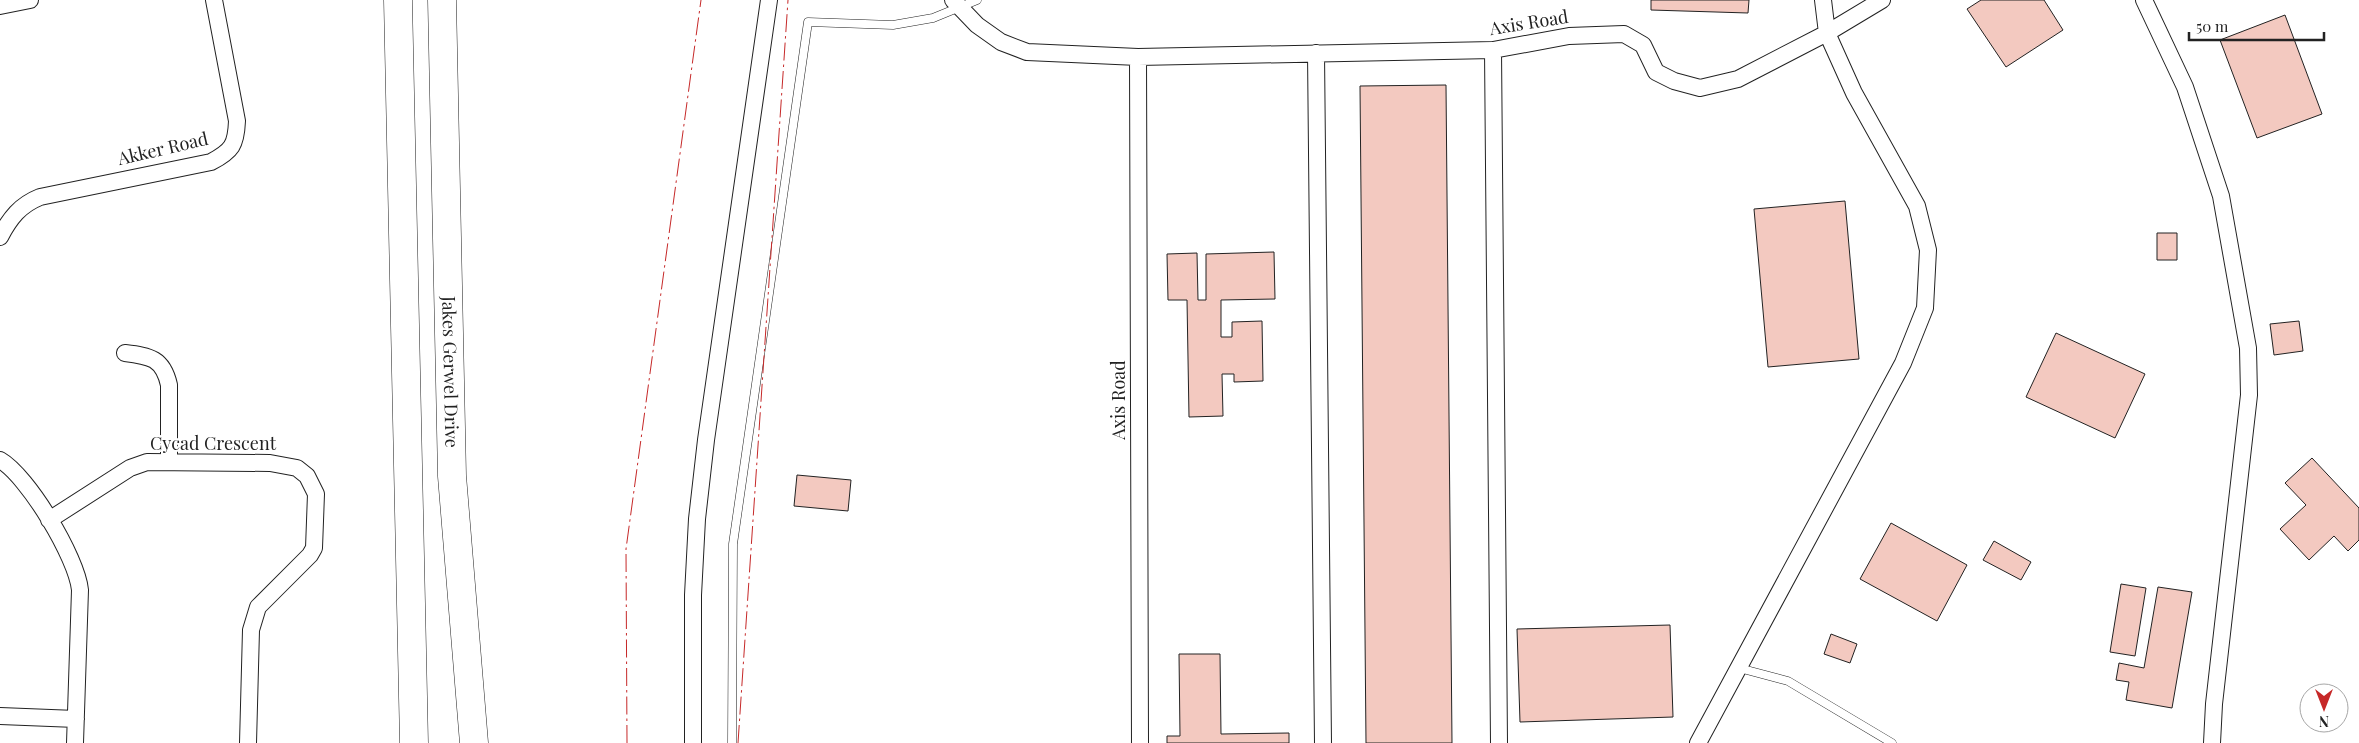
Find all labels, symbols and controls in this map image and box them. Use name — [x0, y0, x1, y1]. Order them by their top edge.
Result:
street label: Axis Road — [1487, 4, 1570, 40]
scale bar — [2189, 10, 2324, 42]
text: 50 m — [2196, 16, 2229, 36]
street label: Akker Road — [114, 126, 211, 170]
street label: Jakes Gerwel Drive — [437, 295, 464, 448]
street label: Axis Road — [1106, 360, 1130, 441]
street label: Cycad Crescent — [150, 431, 277, 455]
north arrow — [2299, 683, 2349, 733]
text: N — [2319, 712, 2329, 731]

